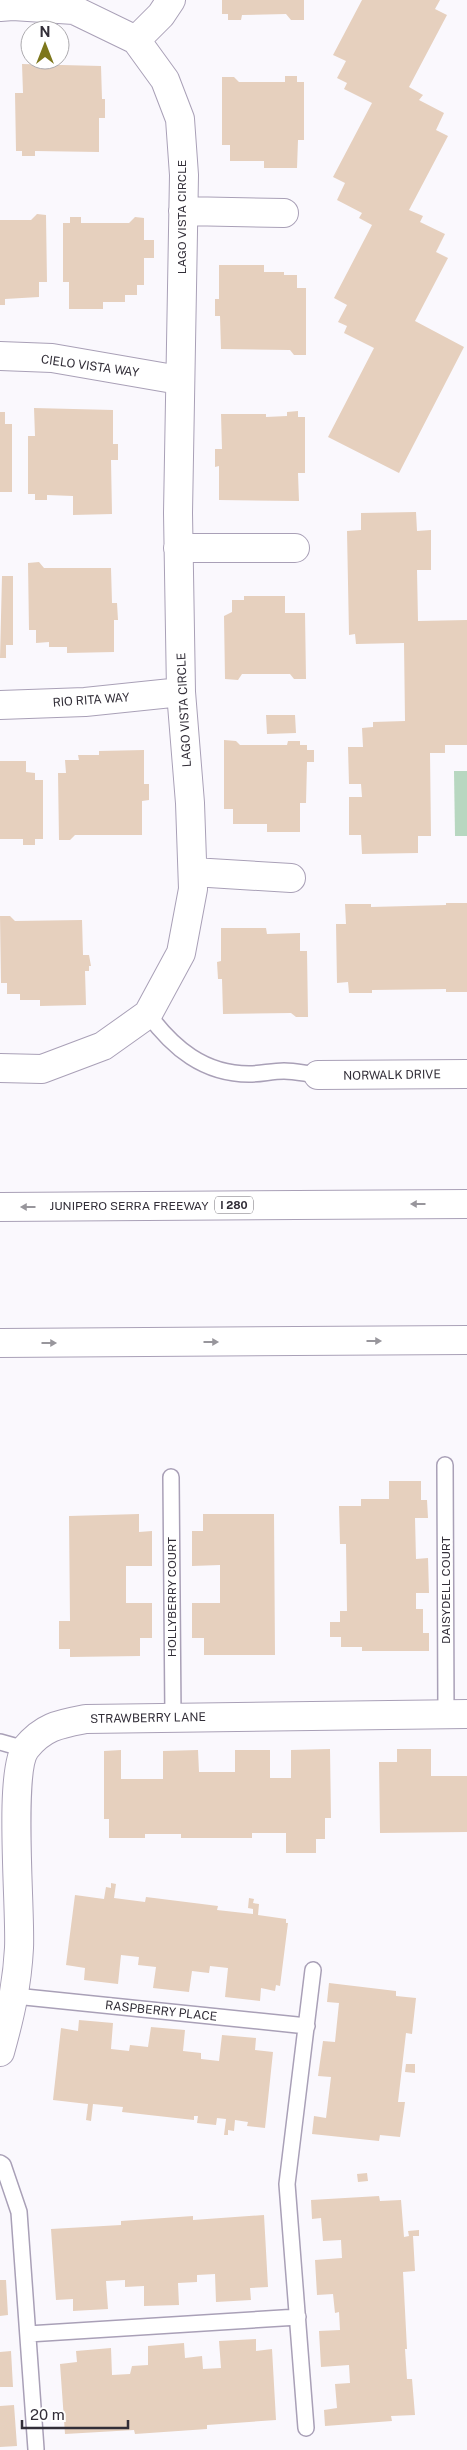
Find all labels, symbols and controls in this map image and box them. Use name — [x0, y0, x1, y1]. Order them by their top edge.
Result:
north arrow — [20, 20, 70, 70]
text: N — [40, 24, 50, 40]
street label: LAGO VISTA CIRCLE — [175, 160, 189, 274]
street label: CIELO VISTA WAY — [40, 352, 141, 380]
street label: LAGO VISTA CIRCLE — [174, 652, 194, 768]
street label: RIO RITA WAY — [52, 690, 131, 710]
street label: NORWALK DRIVE — [343, 1067, 441, 1083]
road number: I 280 — [215, 1196, 253, 1214]
street label: JUNIPERO SERRA FREEWAY — [50, 1199, 209, 1213]
one-way arrow — [410, 1200, 426, 1208]
one-way arrow — [20, 1203, 36, 1211]
one-way arrow — [366, 1337, 382, 1345]
one-way arrow — [203, 1338, 219, 1346]
one-way arrow — [41, 1339, 57, 1347]
street label: DAISYDELL COURT — [439, 1536, 453, 1644]
street label: HOLLYBERRY COURT — [165, 1537, 179, 1657]
street label: STRAWBERRY LANE — [90, 1710, 206, 1726]
street label: RASPBERRY PLACE — [104, 1998, 218, 2024]
scale bar — [22, 2398, 129, 2430]
text: 20 m — [30, 2406, 65, 2423]

